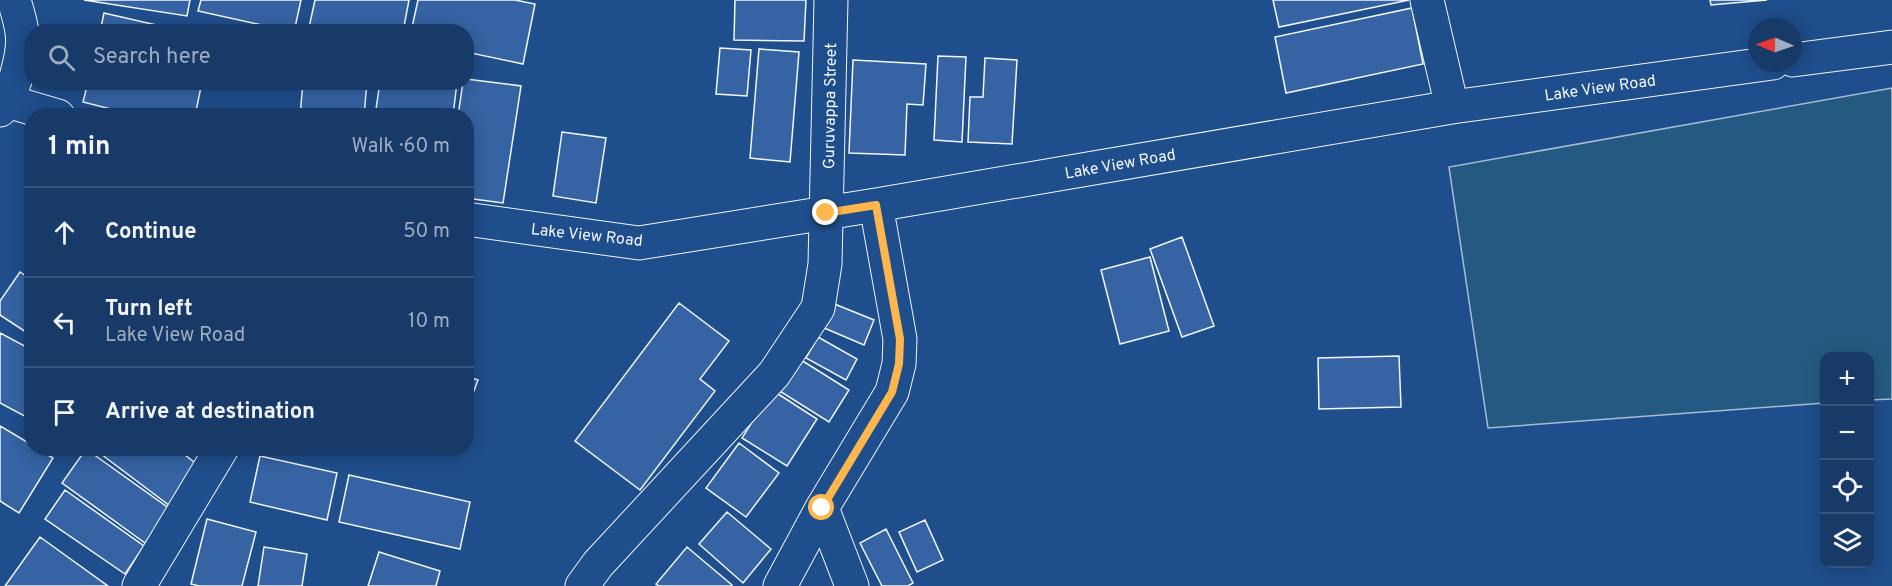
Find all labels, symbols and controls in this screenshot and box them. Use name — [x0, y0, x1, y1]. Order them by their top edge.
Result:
north arrow — [1748, 18, 1802, 72]
search box — [24, 24, 474, 90]
icon: search — [45, 41, 78, 74]
street label: Guruvappa Street — [820, 43, 842, 169]
text: Search here — [93, 44, 211, 71]
street label: Lake View Road — [1543, 71, 1657, 107]
text: 1 min — [48, 131, 110, 164]
text: Walk · 60 m — [352, 134, 450, 160]
street label: Lake View Road — [1063, 145, 1177, 185]
route end — [812, 199, 838, 225]
icon: ahead — [48, 216, 81, 249]
text: Continue — [105, 219, 196, 246]
text: 50 m — [403, 219, 450, 245]
street label: Lake View Road — [530, 220, 644, 252]
text: Turn left — [105, 296, 193, 323]
icon: left — [48, 306, 81, 339]
text: 10 m — [408, 309, 450, 335]
text: Lake View Road — [105, 323, 245, 349]
map controls — [1820, 352, 1874, 568]
button: + — [1820, 352, 1874, 406]
icon: arrive — [48, 396, 81, 429]
text: Arrive at destination — [105, 399, 315, 426]
button: − — [1820, 406, 1874, 460]
button: locate — [1820, 460, 1874, 514]
route start — [808, 494, 834, 520]
button: layers — [1820, 514, 1874, 568]

